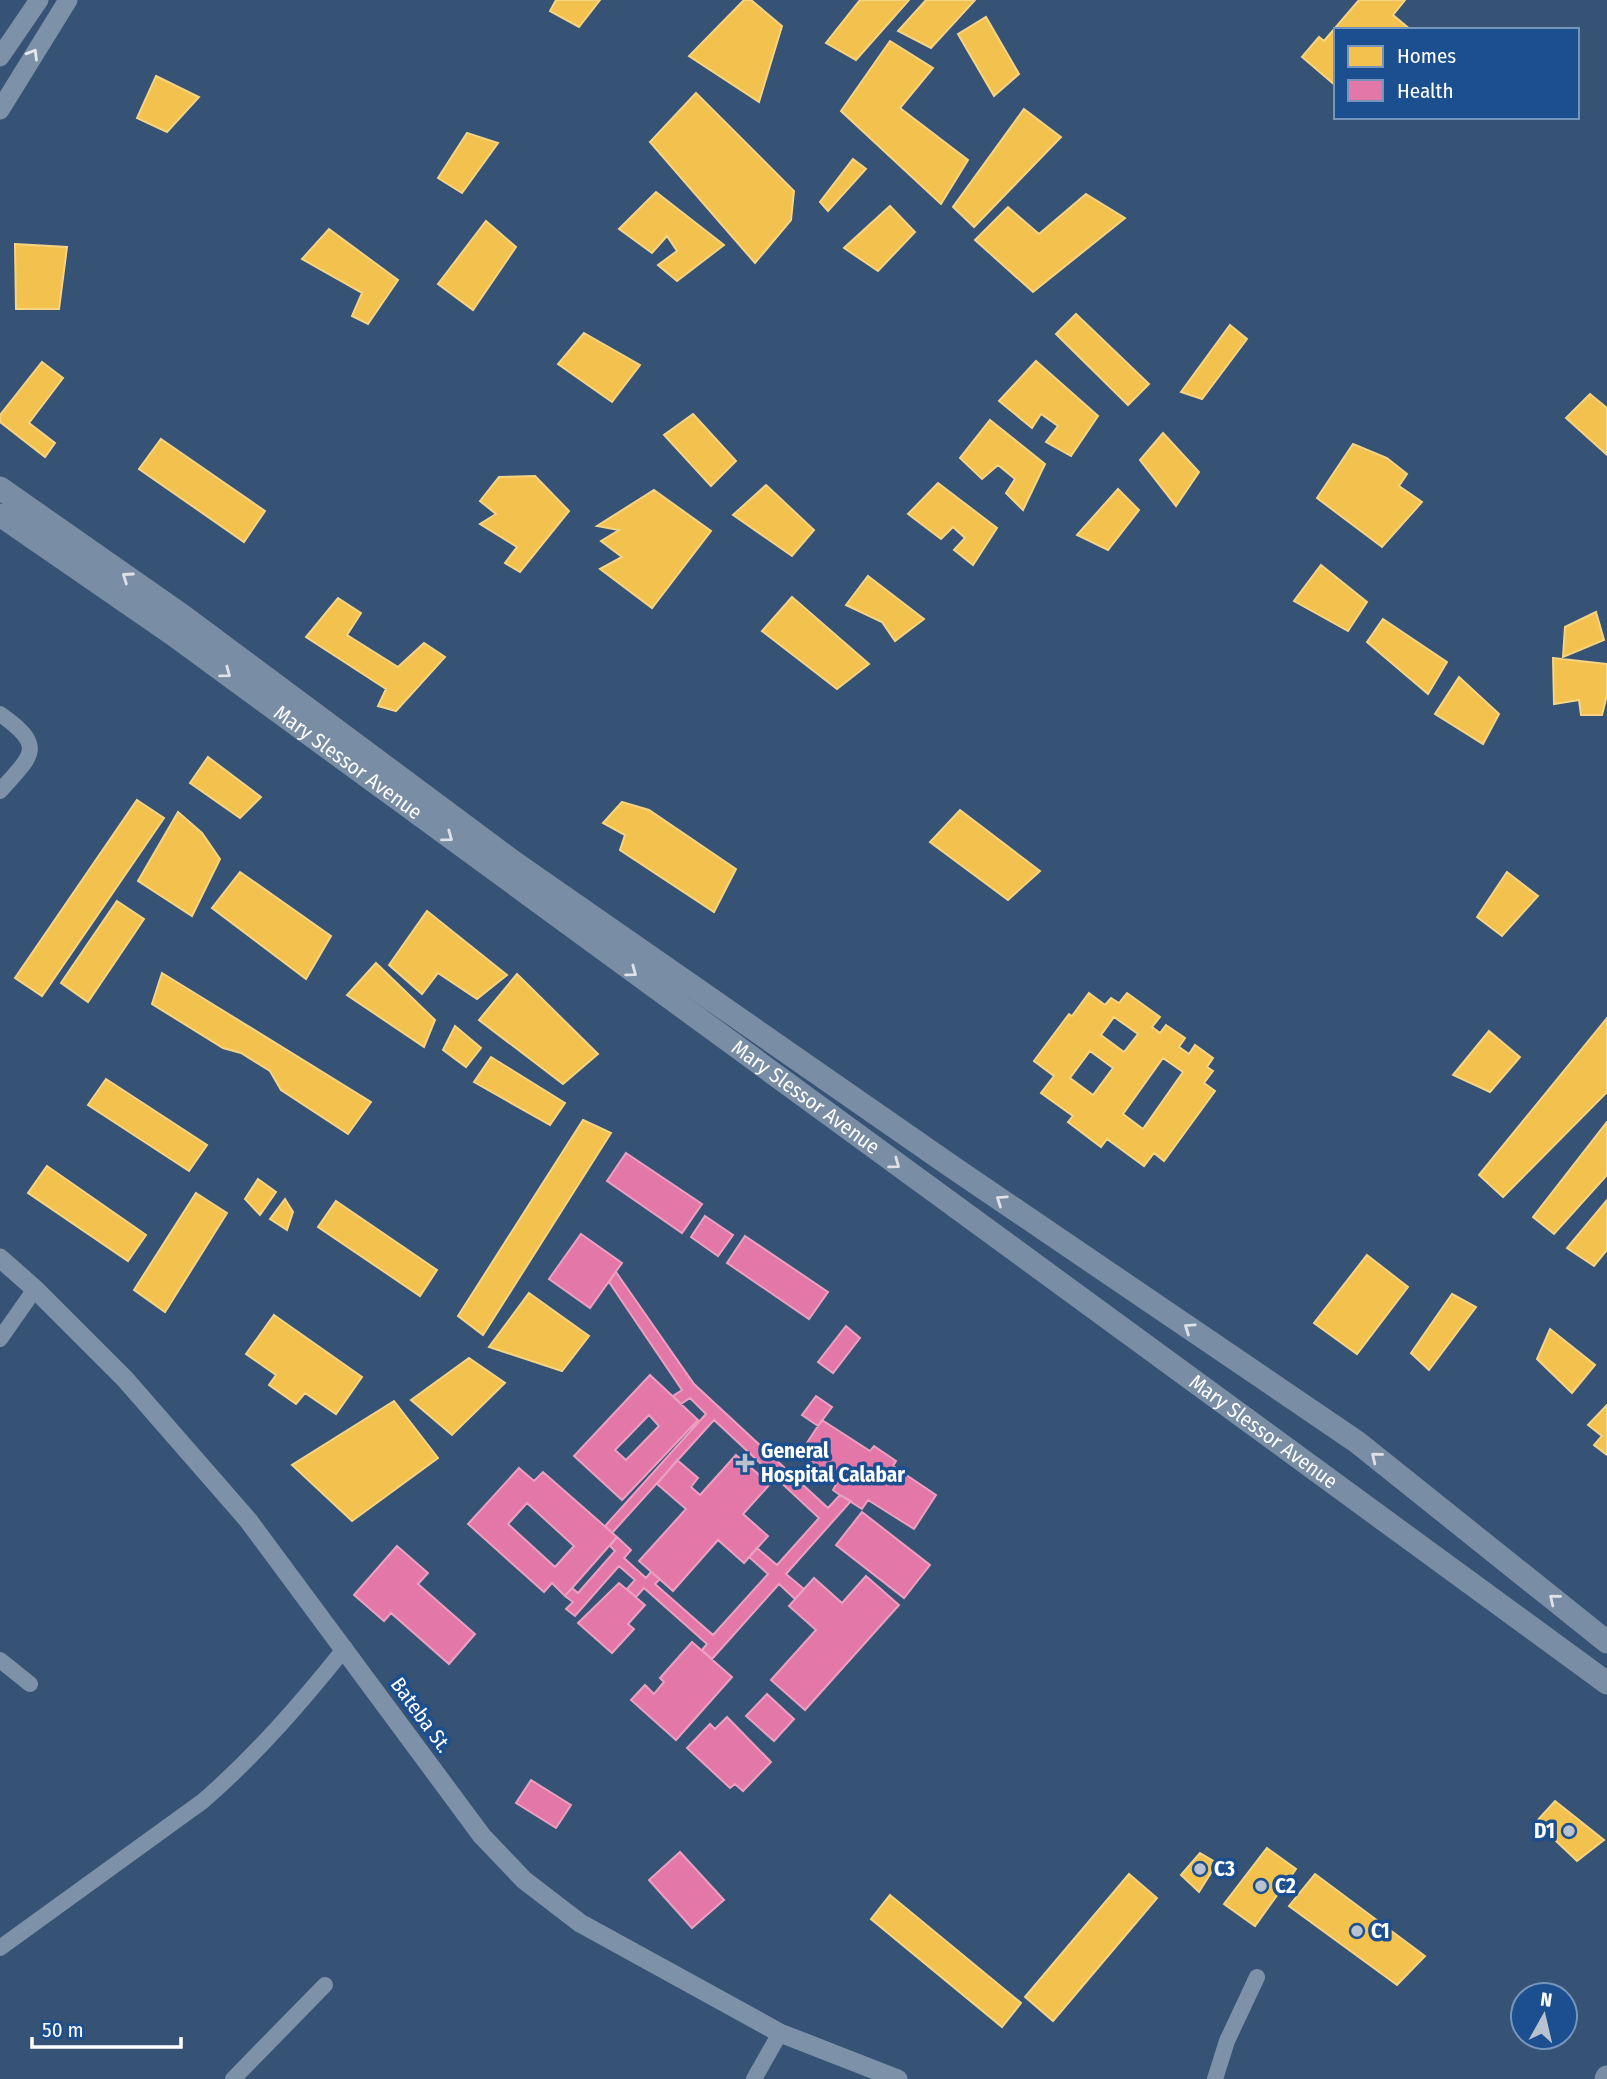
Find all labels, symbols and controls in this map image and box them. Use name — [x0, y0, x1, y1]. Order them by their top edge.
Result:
legend — [1334, 28, 1579, 119]
text: Homes — [1397, 43, 1456, 69]
one-way arrow — [25, 49, 38, 62]
text: Health — [1397, 78, 1453, 104]
one-way arrow — [122, 573, 135, 585]
one-way arrow — [218, 665, 231, 677]
street label: Mary Slessor Avenue — [269, 700, 427, 825]
one-way arrow — [441, 829, 453, 842]
one-way arrow — [624, 964, 637, 976]
street label: Mary Slessor Avenue — [726, 1034, 885, 1160]
one-way arrow — [887, 1156, 900, 1168]
one-way arrow — [996, 1196, 1009, 1208]
one-way arrow — [1184, 1324, 1197, 1336]
street label: Mary Slessor Avenue — [1184, 1369, 1343, 1495]
place label: General Hospital Calabar — [761, 1438, 905, 1488]
marker: General Hospital Calabar — [735, 1453, 755, 1473]
one-way arrow — [1372, 1453, 1385, 1465]
one-way arrow — [1549, 1595, 1561, 1608]
street label: Bateba St. — [385, 1672, 457, 1758]
place label: D1 — [1534, 1818, 1555, 1844]
marker: D1 — [1561, 1823, 1577, 1839]
place label: C3 — [1214, 1856, 1235, 1882]
marker: C3 — [1192, 1861, 1208, 1877]
place label: C2 — [1275, 1873, 1296, 1899]
marker: C2 — [1253, 1878, 1269, 1894]
place label: C1 — [1371, 1918, 1390, 1944]
marker: C1 — [1349, 1923, 1365, 1939]
north arrow — [1509, 1981, 1579, 2051]
text: N — [1539, 1987, 1554, 2012]
scale bar — [32, 2006, 180, 2050]
text: 50 m — [42, 2017, 84, 2043]

